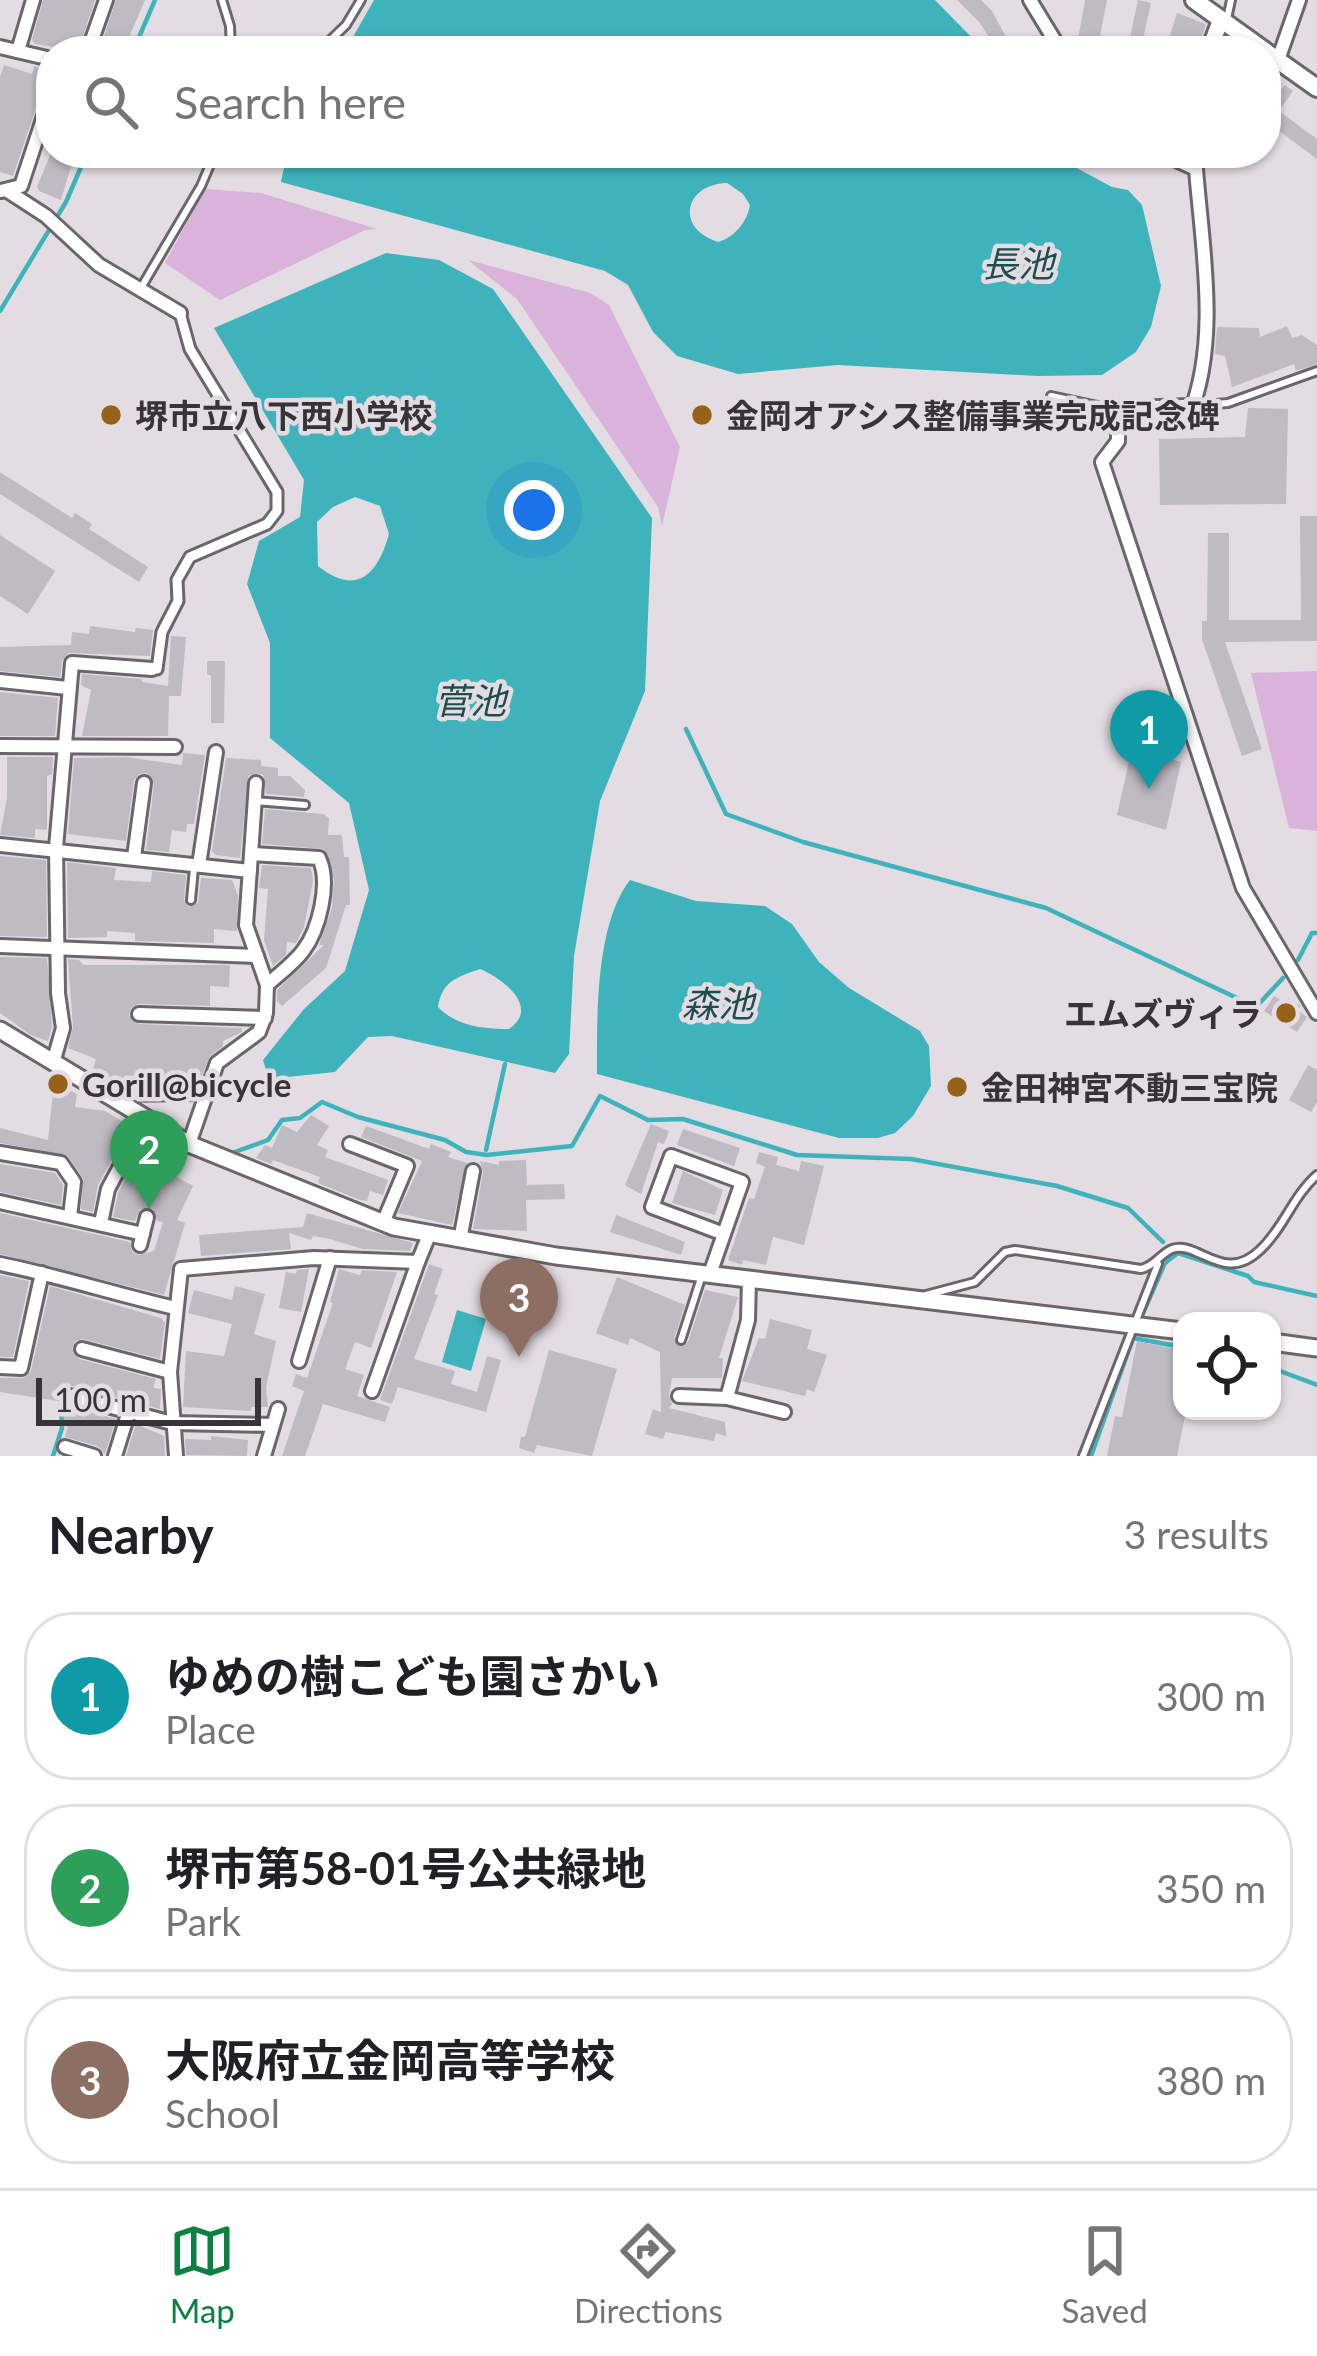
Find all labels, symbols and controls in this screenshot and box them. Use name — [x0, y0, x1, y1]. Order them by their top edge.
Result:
search box — [36, 36, 1281, 168]
icon: search — [78, 69, 144, 135]
text: Search here — [174, 75, 406, 129]
water label: 長池 — [982, 241, 1057, 285]
place label: 堺市立八下西小学校 — [135, 395, 432, 435]
place label: 金岡オアシス整備事業完成記念碑 — [726, 395, 1220, 435]
marker: 堺市立八下西小学校 — [98, 402, 124, 428]
marker: 金岡オアシス整備事業完成記念碑 — [689, 402, 715, 428]
your location — [504, 480, 564, 540]
water label: 菅池 — [434, 678, 509, 722]
pin: 1 — [1110, 690, 1188, 789]
water label: 森池 — [682, 981, 757, 1025]
place label: エムズヴィラ — [1064, 993, 1262, 1033]
marker: エムズヴィラ — [1273, 1000, 1299, 1026]
place label: Gorill@bicycle — [82, 1064, 291, 1104]
place label: 金田神宮不動三宝院 — [981, 1067, 1278, 1107]
marker: Gorill@bicycle — [45, 1071, 71, 1097]
marker: 金田神宮不動三宝院 — [944, 1074, 970, 1100]
pin: 2 — [110, 1110, 188, 1209]
pin: 3 — [480, 1258, 558, 1357]
map controls — [1173, 1312, 1281, 1420]
button: locate — [1173, 1312, 1281, 1420]
scale bar — [36, 1372, 261, 1425]
text: 100 m — [54, 1379, 147, 1419]
text: Nearby — [48, 1504, 214, 1565]
text: 3 results — [1124, 1511, 1269, 1557]
text: ゆめの樹こども園さかい — [165, 1649, 660, 1703]
text: 1 — [79, 1673, 101, 1719]
text: 300 m — [1156, 1673, 1266, 1719]
text: Place — [165, 1706, 256, 1752]
text: 堺市第58-01号公共緑地 — [165, 1841, 646, 1895]
text: 2 — [79, 1865, 101, 1911]
text: 350 m — [1156, 1865, 1266, 1911]
text: Park — [165, 1898, 241, 1944]
text: 大阪府立金岡高等学校 — [165, 2033, 615, 2087]
text: 3 — [79, 2057, 101, 2103]
text: 380 m — [1156, 2057, 1266, 2103]
text: School — [165, 2090, 280, 2136]
tab: Map — [169, 2218, 235, 2330]
tab: Directions — [574, 2218, 723, 2330]
tab: Saved — [1061, 2218, 1148, 2330]

